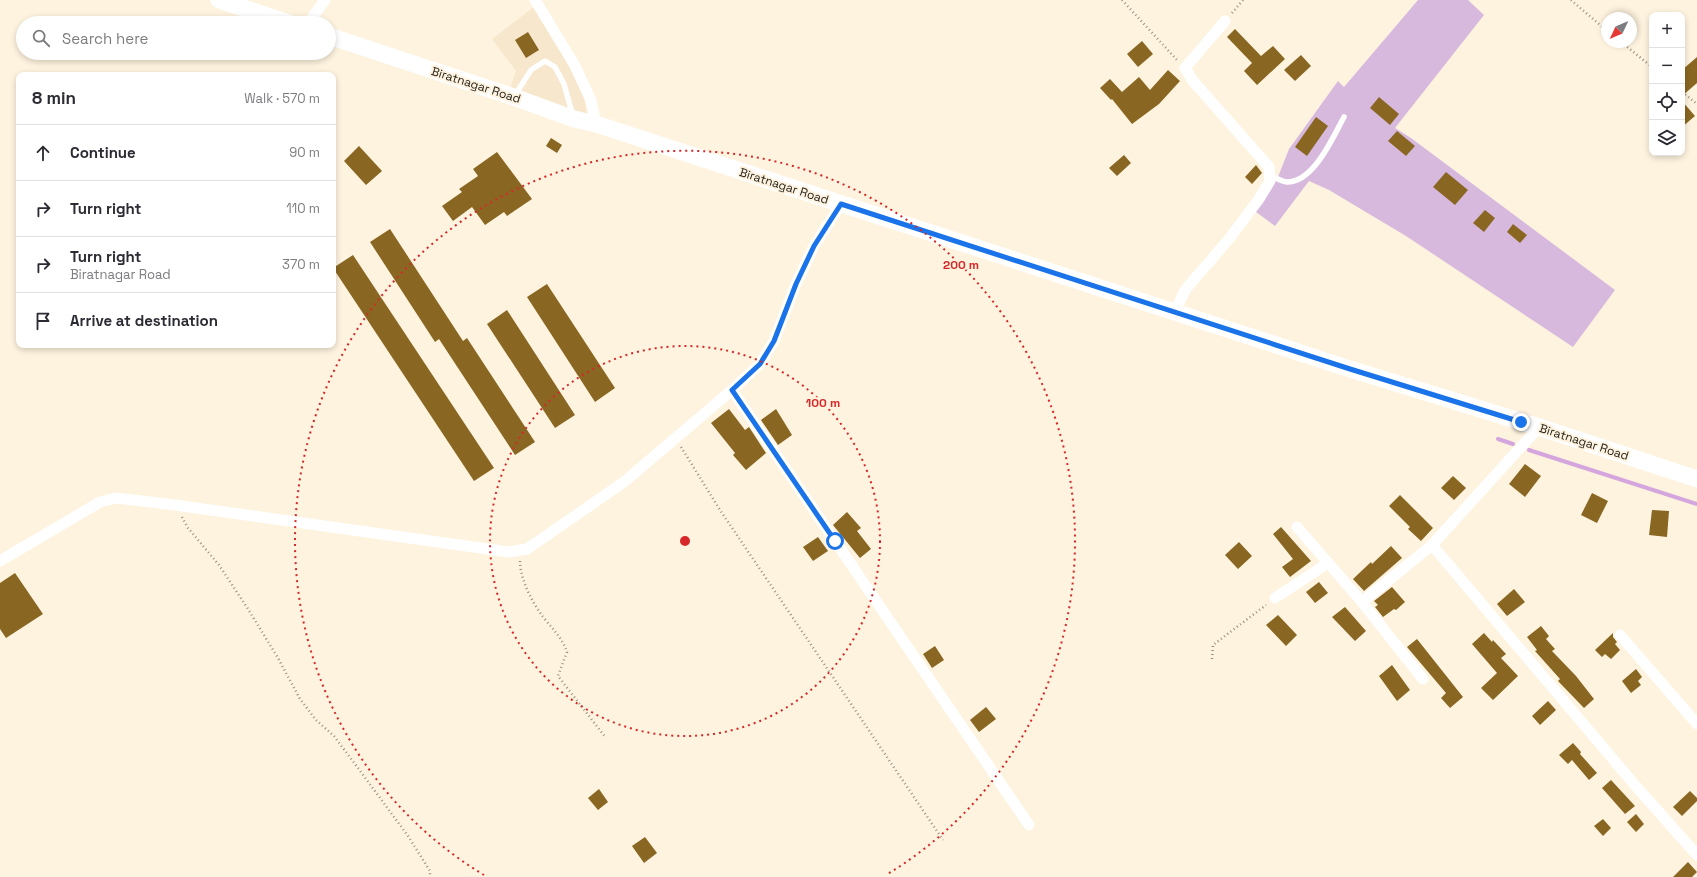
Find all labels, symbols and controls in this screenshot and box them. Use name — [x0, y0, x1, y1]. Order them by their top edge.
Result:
north arrow — [1601, 12, 1637, 48]
map controls — [1649, 12, 1685, 156]
button: + — [1649, 12, 1685, 48]
search box — [16, 16, 336, 60]
icon: search — [30, 27, 52, 49]
text: Search here — [62, 29, 148, 48]
button: − — [1649, 48, 1685, 84]
street label: Biratnagar Road — [429, 63, 523, 107]
button: locate — [1649, 84, 1685, 120]
text: 8 min — [32, 87, 76, 109]
text: Walk · 570 m — [244, 90, 320, 107]
button: layers — [1649, 120, 1685, 156]
icon: ahead — [32, 142, 54, 164]
text: Continue — [70, 143, 136, 162]
text: 90 m — [289, 144, 320, 161]
street label: Biratnagar Road — [737, 164, 831, 208]
icon: right — [32, 198, 54, 220]
text: Turn right — [70, 199, 141, 218]
text: 110 m — [286, 200, 320, 217]
text: Turn right — [70, 247, 141, 266]
icon: right — [32, 254, 54, 276]
text: 370 m — [282, 256, 320, 273]
text: 200 m — [943, 257, 979, 273]
text: Biratnagar Road — [70, 266, 171, 283]
icon: arrive — [32, 310, 54, 332]
text: Arrive at destination — [70, 311, 218, 330]
text: 100 m — [806, 395, 840, 411]
route end — [1512, 413, 1530, 431]
street label: Biratnagar Road — [1537, 420, 1631, 464]
route start — [826, 532, 844, 550]
centre of rings — [678, 534, 692, 548]

